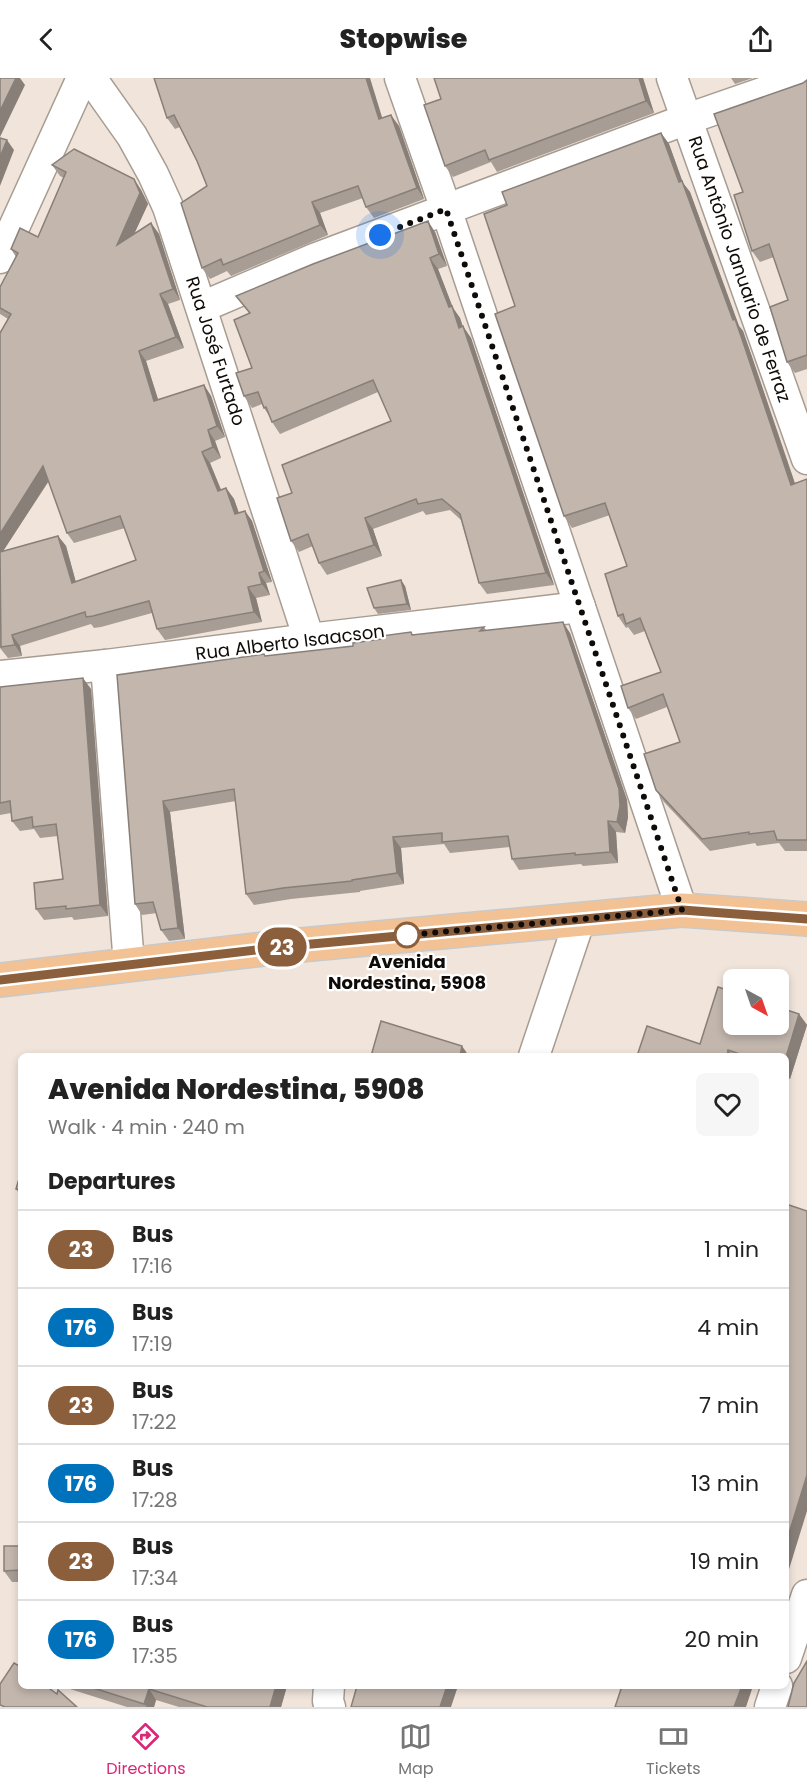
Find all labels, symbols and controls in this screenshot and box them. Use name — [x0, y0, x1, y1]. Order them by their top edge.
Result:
text: Stopwise — [340, 20, 467, 57]
icon: back — [30, 23, 63, 56]
icon: share — [744, 23, 777, 56]
street label: Rua Antônio Januario de Ferraz — [683, 133, 797, 405]
your location — [365, 220, 395, 250]
street label: Rua José Furtado — [180, 273, 252, 429]
street label: Rua Alberto Isaacson — [194, 618, 386, 666]
marker: Avenida Nordestina, 5908 — [394, 922, 420, 948]
line badge: 23 — [255, 928, 309, 966]
text: 23 — [270, 933, 294, 962]
place label: Avenida Nordestina, 5908 — [328, 949, 486, 995]
north arrow — [723, 969, 789, 1035]
map controls — [723, 969, 789, 1035]
text: Avenida Nordestina, 5908 — [48, 1070, 425, 1109]
button: heart — [696, 1073, 759, 1136]
text: Walk · 4 min · 240 m — [48, 1113, 245, 1141]
text: Departures — [48, 1166, 176, 1197]
text: Bus — [132, 1219, 174, 1250]
text: 1 min — [704, 1234, 759, 1265]
text: 23 — [69, 1235, 93, 1264]
text: 17:16 — [132, 1252, 173, 1280]
text: Bus — [132, 1297, 174, 1328]
text: 4 min — [697, 1312, 759, 1343]
text: 176 — [65, 1313, 97, 1342]
text: 17:19 — [132, 1330, 173, 1358]
text: Bus — [132, 1375, 174, 1406]
text: 7 min — [699, 1390, 759, 1421]
text: 23 — [69, 1391, 93, 1420]
text: 17:22 — [132, 1408, 177, 1436]
text: Bus — [132, 1453, 174, 1484]
text: 13 min — [691, 1468, 759, 1499]
text: 176 — [65, 1469, 97, 1498]
text: 17:28 — [132, 1486, 178, 1514]
text: Bus — [132, 1531, 174, 1562]
text: 19 min — [690, 1546, 759, 1577]
text: 23 — [69, 1547, 93, 1576]
text: 17:34 — [132, 1564, 178, 1592]
text: Bus — [132, 1609, 174, 1640]
text: 20 min — [685, 1624, 759, 1655]
text: 176 — [65, 1625, 97, 1654]
text: 17:35 — [132, 1642, 178, 1670]
tab: Directions — [106, 1720, 186, 1781]
tab: Map — [398, 1720, 434, 1781]
tab: Tickets — [646, 1720, 701, 1781]

